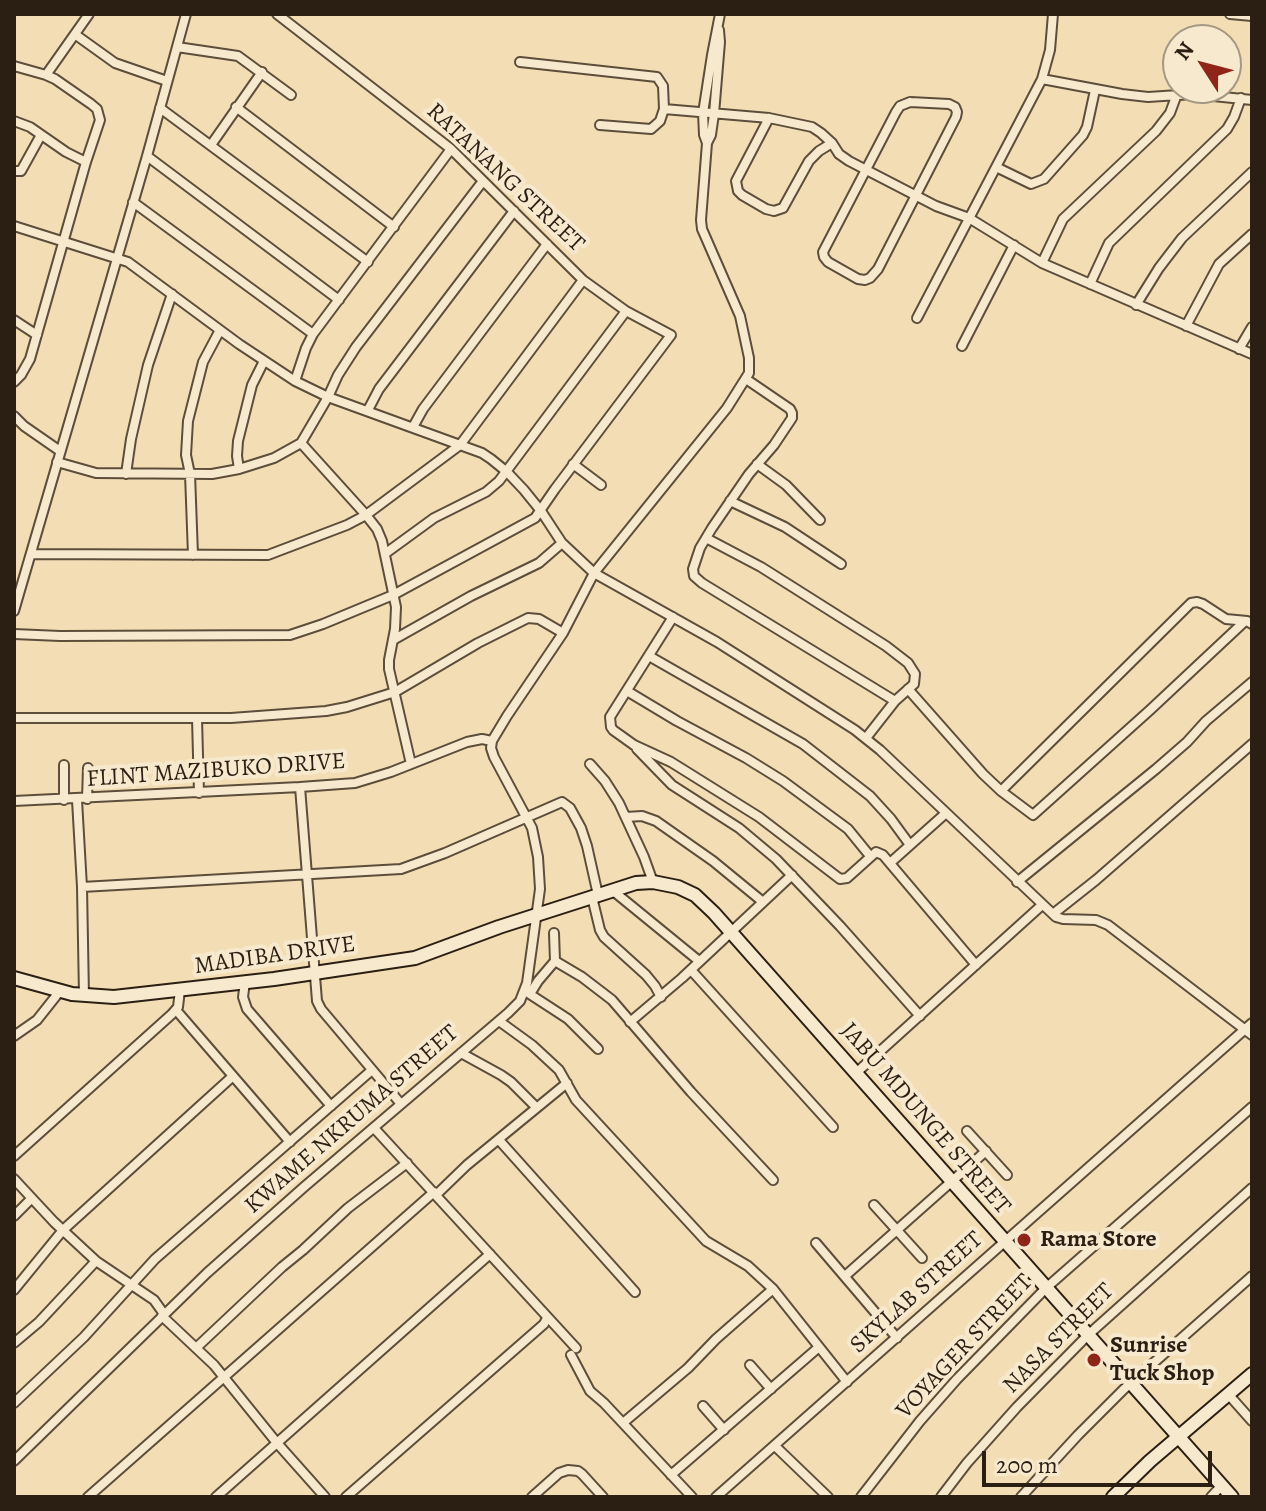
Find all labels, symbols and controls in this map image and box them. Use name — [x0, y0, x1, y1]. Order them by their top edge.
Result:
north arrow — [1162, 24, 1242, 104]
text: N — [1167, 36, 1201, 66]
street label: RATANANG STREET — [420, 97, 590, 259]
street label: FLINT MAZIBUKO DRIVE — [86, 748, 346, 794]
street label: MADIBA DRIVE — [193, 930, 357, 982]
street label: JABU MDUNGE STREET — [834, 1017, 1016, 1221]
street label: KWAME NKRUMA STREET — [239, 1019, 465, 1221]
street label: SKYLAB STREET — [845, 1226, 989, 1360]
place label: Rama Store — [1040, 1226, 1157, 1254]
marker: Rama Store — [1015, 1231, 1033, 1249]
street label: VOYAGER STREET — [891, 1269, 1039, 1425]
street label: NASA STREET — [998, 1278, 1120, 1400]
place label: Sunrise Tuck Shop — [1110, 1332, 1214, 1388]
marker: Sunrise Tuck Shop — [1085, 1351, 1103, 1369]
scale bar — [986, 1435, 1216, 1485]
text: 200 m — [996, 1449, 1058, 1481]

